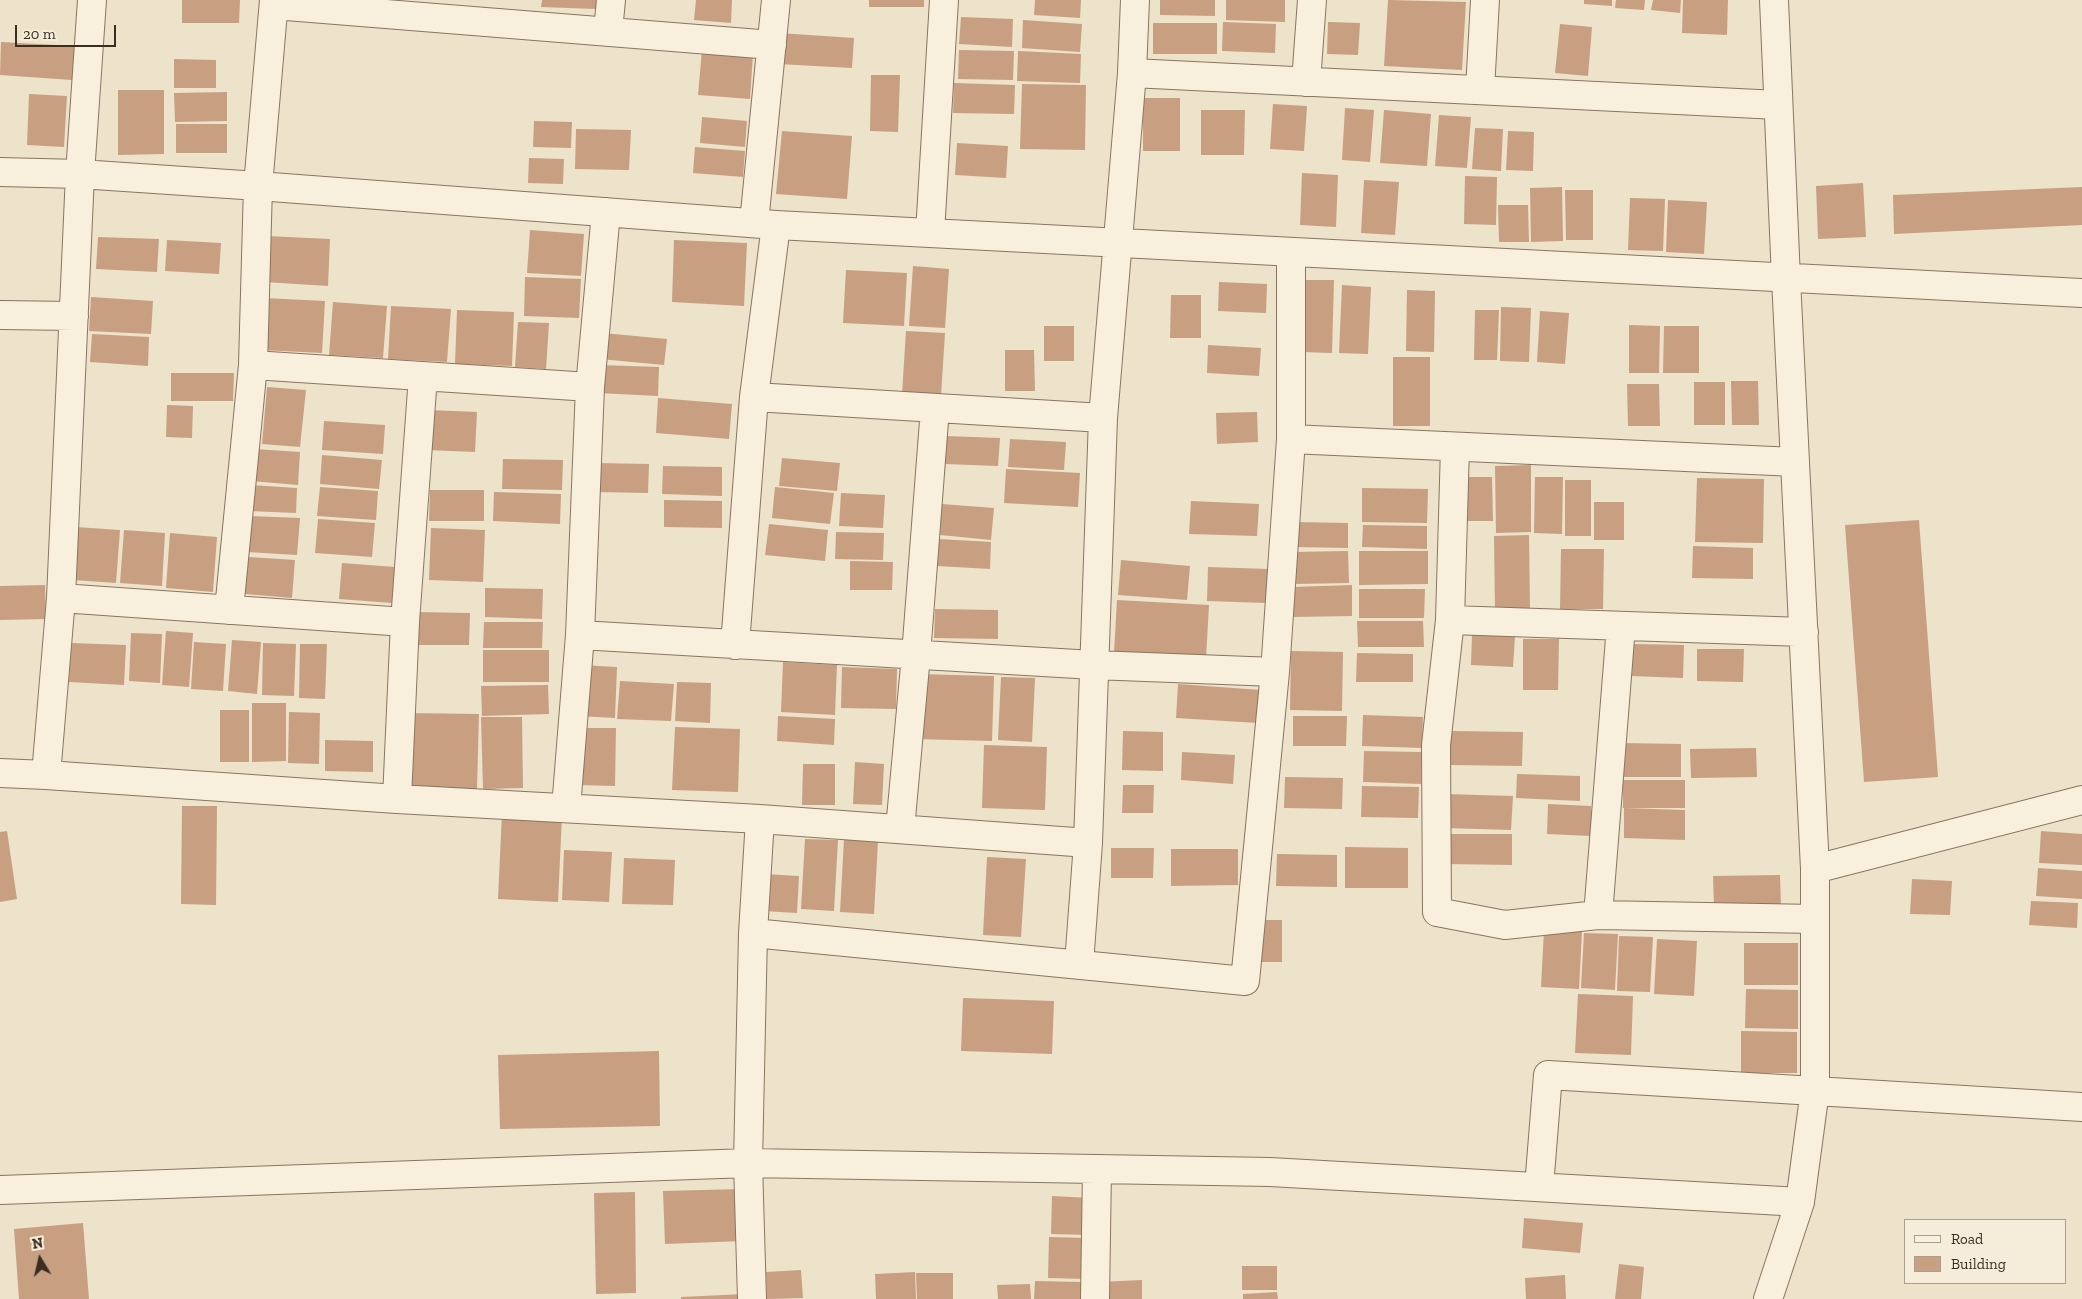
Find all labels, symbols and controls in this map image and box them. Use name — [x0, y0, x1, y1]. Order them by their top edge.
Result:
scale bar — [18, 15, 119, 47]
text: 20 m — [23, 25, 56, 43]
legend — [1904, 1219, 2067, 1284]
text: Road — [1951, 1230, 1983, 1248]
north arrow — [15, 1234, 65, 1284]
text: N — [31, 1234, 44, 1253]
text: Building — [1951, 1255, 2006, 1273]

